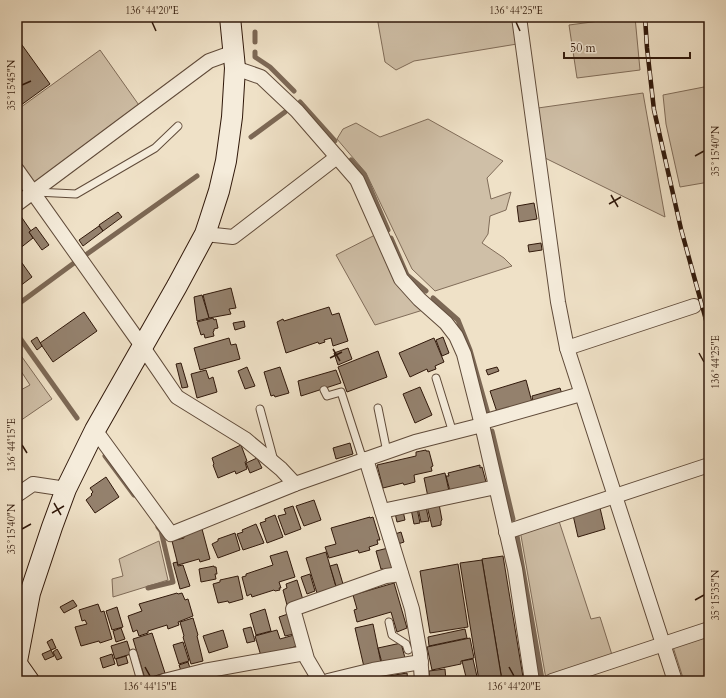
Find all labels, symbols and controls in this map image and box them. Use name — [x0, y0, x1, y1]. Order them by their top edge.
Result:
text: 136°44'20"E — [125, 4, 179, 18]
text: 136°44'25"E — [489, 4, 543, 18]
scale bar — [564, 34, 690, 60]
text: 50 m — [570, 40, 597, 56]
text: 35°15'45"N — [5, 59, 19, 110]
text: 35°15'40"N — [709, 125, 723, 176]
text: 136°44'25"E — [709, 335, 723, 389]
text: 136°44'15"E — [5, 418, 19, 472]
text: 35°15'40"N — [5, 503, 19, 554]
text: 35°15'35"N — [709, 569, 723, 620]
text: 136°44'15"E — [123, 680, 177, 694]
text: 136°44'20"E — [487, 680, 541, 694]

